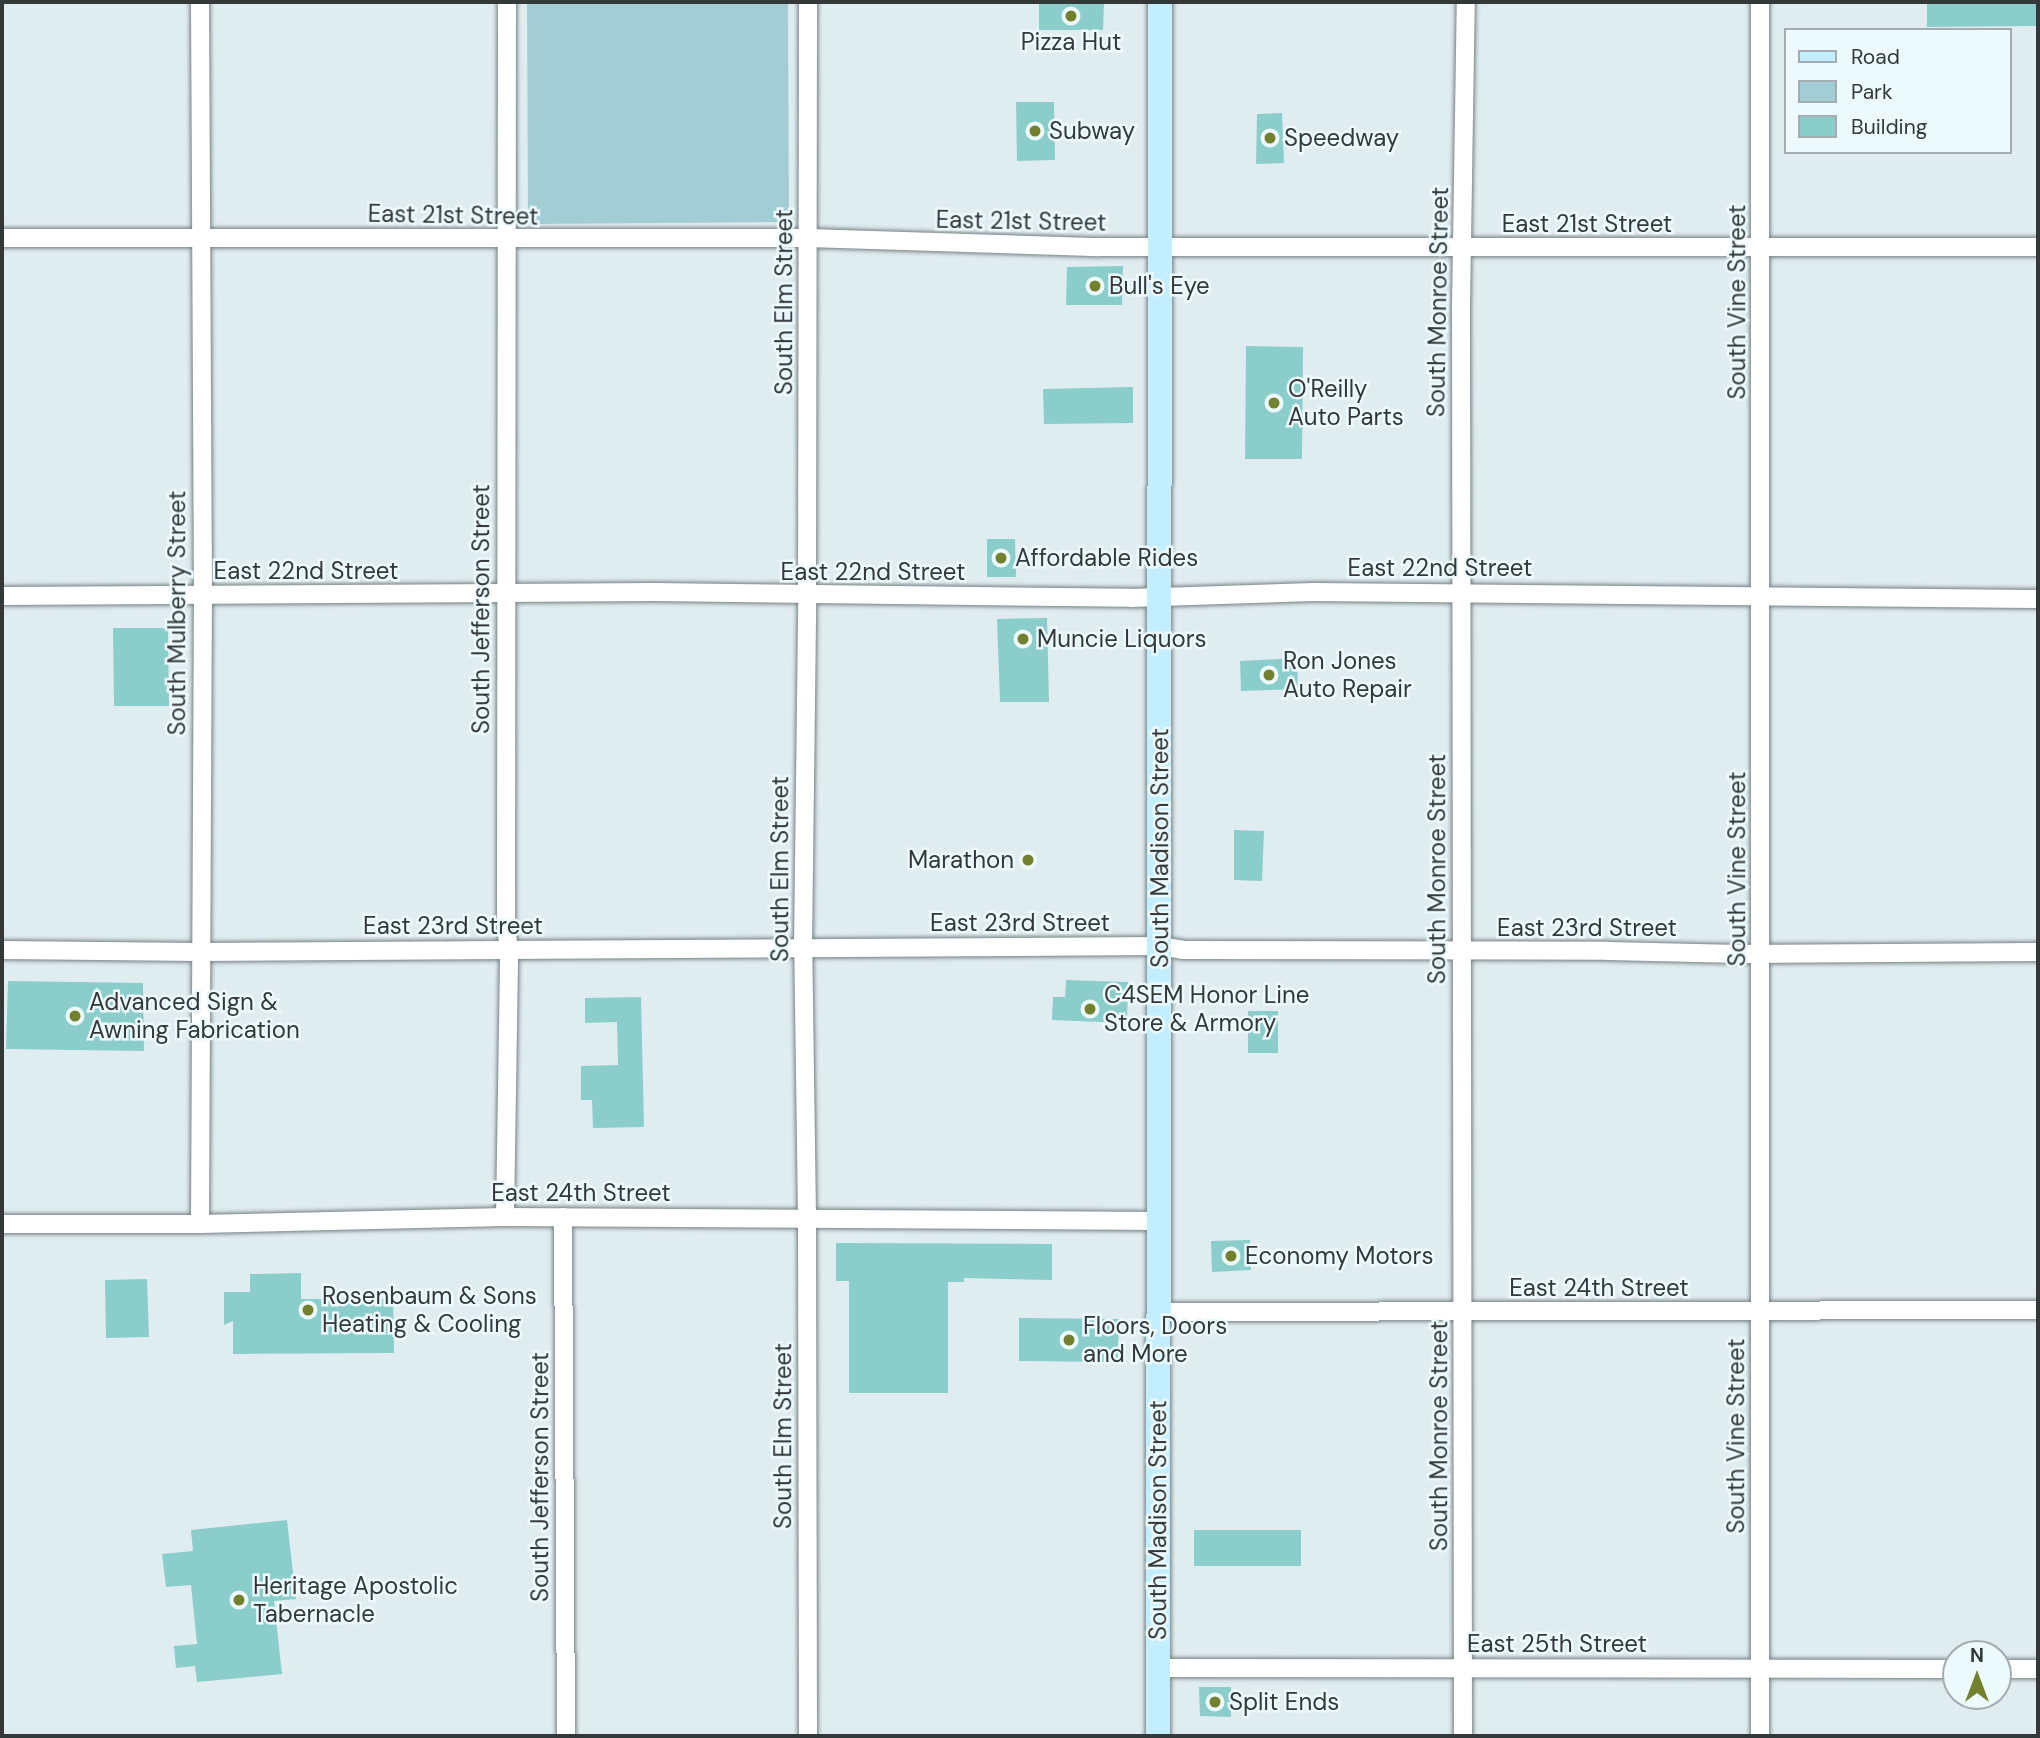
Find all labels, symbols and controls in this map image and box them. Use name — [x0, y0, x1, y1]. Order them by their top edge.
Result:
marker: Pizza Hut — [1063, 8, 1079, 24]
place label: Pizza Hut — [1021, 28, 1121, 56]
legend — [1784, 28, 2012, 154]
text: Road — [1851, 43, 1900, 71]
text: Park — [1851, 78, 1892, 106]
text: Building — [1851, 113, 1927, 141]
place label: Subway — [1049, 117, 1135, 145]
marker: Subway — [1027, 123, 1043, 139]
place label: Speedway — [1284, 124, 1399, 152]
marker: Speedway — [1262, 130, 1278, 146]
street label: South Monroe Street — [1422, 187, 1454, 417]
street label: East 21st Street — [367, 199, 539, 231]
street label: South Vine Street — [1723, 204, 1751, 400]
street label: East 21st Street — [935, 205, 1107, 237]
street label: South Elm Street — [770, 209, 798, 395]
street label: East 21st Street — [1502, 210, 1672, 238]
place label: Bull's Eye — [1109, 272, 1210, 300]
marker: Bull's Eye — [1087, 278, 1103, 294]
place label: O'Reilly Auto Parts — [1288, 375, 1404, 431]
marker: O'Reilly Auto Parts — [1266, 395, 1282, 411]
street label: South Jefferson Street — [467, 484, 495, 734]
street label: South Mulberry Street — [163, 491, 191, 735]
place label: Affordable Rides — [1015, 544, 1198, 572]
marker: Affordable Rides — [993, 550, 1009, 566]
street label: East 22nd Street — [1348, 554, 1532, 582]
street label: East 22nd Street — [214, 557, 398, 585]
street label: East 22nd Street — [781, 558, 965, 586]
place label: Muncie Liquors — [1037, 625, 1207, 653]
marker: Muncie Liquors — [1015, 631, 1031, 647]
place label: Ron Jones Auto Repair — [1283, 647, 1412, 703]
marker: Ron Jones Auto Repair — [1261, 667, 1277, 683]
street label: South Madison Street — [1146, 728, 1174, 968]
street label: South Monroe Street — [1423, 754, 1451, 984]
street label: South Vine Street — [1723, 771, 1751, 967]
street label: South Elm Street — [766, 776, 794, 962]
place label: Marathon — [908, 846, 1014, 874]
marker: Marathon — [1020, 852, 1036, 868]
street label: East 23rd Street — [930, 909, 1110, 937]
street label: East 23rd Street — [363, 912, 543, 940]
street label: East 23rd Street — [1497, 914, 1677, 942]
place label: C4SEM Honor Line Store & Armory — [1104, 981, 1309, 1037]
place label: Advanced Sign & Awning Fabrication — [89, 988, 300, 1044]
marker: C4SEM Honor Line Store & Armory — [1082, 1001, 1098, 1017]
marker: Advanced Sign & Awning Fabrication — [67, 1008, 83, 1024]
street label: East 24th Street — [491, 1179, 671, 1207]
place label: Economy Motors — [1245, 1242, 1433, 1270]
marker: Economy Motors — [1223, 1248, 1239, 1264]
street label: East 24th Street — [1509, 1274, 1689, 1302]
place label: Rosenbaum & Sons Heating & Cooling — [322, 1282, 537, 1338]
marker: Rosenbaum & Sons Heating & Cooling — [300, 1302, 316, 1318]
place label: Floors, Doors and More — [1083, 1312, 1227, 1368]
street label: South Monroe Street — [1425, 1321, 1453, 1551]
marker: Floors, Doors and More — [1061, 1332, 1077, 1348]
street label: South Vine Street — [1722, 1338, 1750, 1534]
street label: South Elm Street — [769, 1343, 797, 1529]
street label: South Jefferson Street — [526, 1352, 554, 1602]
street label: South Madison Street — [1144, 1400, 1172, 1640]
place label: Heritage Apostolic Tabernacle — [253, 1572, 458, 1628]
marker: Heritage Apostolic Tabernacle — [231, 1592, 247, 1608]
street label: East 25th Street — [1467, 1630, 1647, 1658]
north arrow — [1942, 1640, 2012, 1710]
text: N — [1970, 1643, 1984, 1668]
place label: Split Ends — [1229, 1688, 1339, 1716]
marker: Split Ends — [1207, 1694, 1223, 1710]

